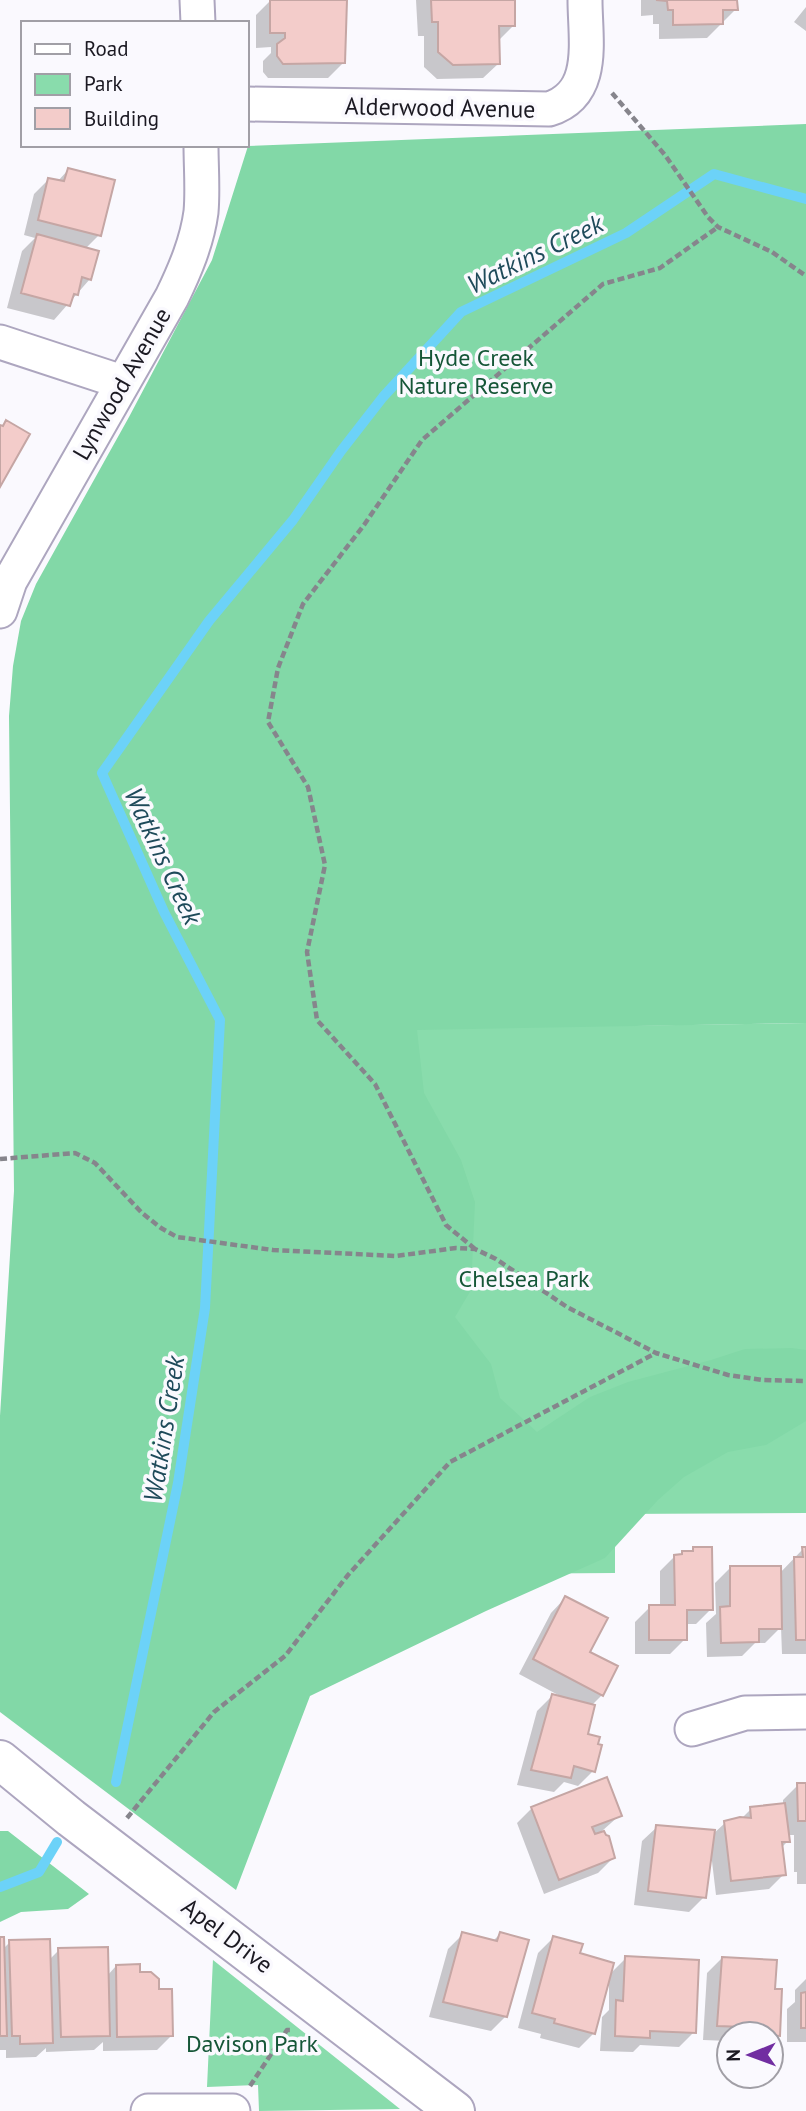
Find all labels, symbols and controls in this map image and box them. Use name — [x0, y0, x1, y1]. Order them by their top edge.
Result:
legend — [21, 21, 248, 147]
text: Road — [84, 35, 128, 62]
text: Park — [84, 70, 123, 97]
street label: Alderwood Avenue — [344, 90, 536, 125]
text: Building — [84, 105, 159, 132]
water label: Watkins Creek — [461, 206, 609, 301]
street label: Lynwood Avenue — [65, 302, 178, 466]
park label: Hyde Creek Nature Reserve — [398, 342, 554, 401]
water label: Watkins Creek — [117, 782, 210, 931]
park label: Chelsea Park — [459, 1263, 590, 1294]
water label: Watkins Creek — [136, 1352, 192, 1504]
street label: Apel Drive — [175, 1891, 279, 1980]
north arrow — [715, 2020, 785, 2090]
park label: Davison Park — [186, 2028, 319, 2059]
text: N — [721, 2049, 745, 2062]

